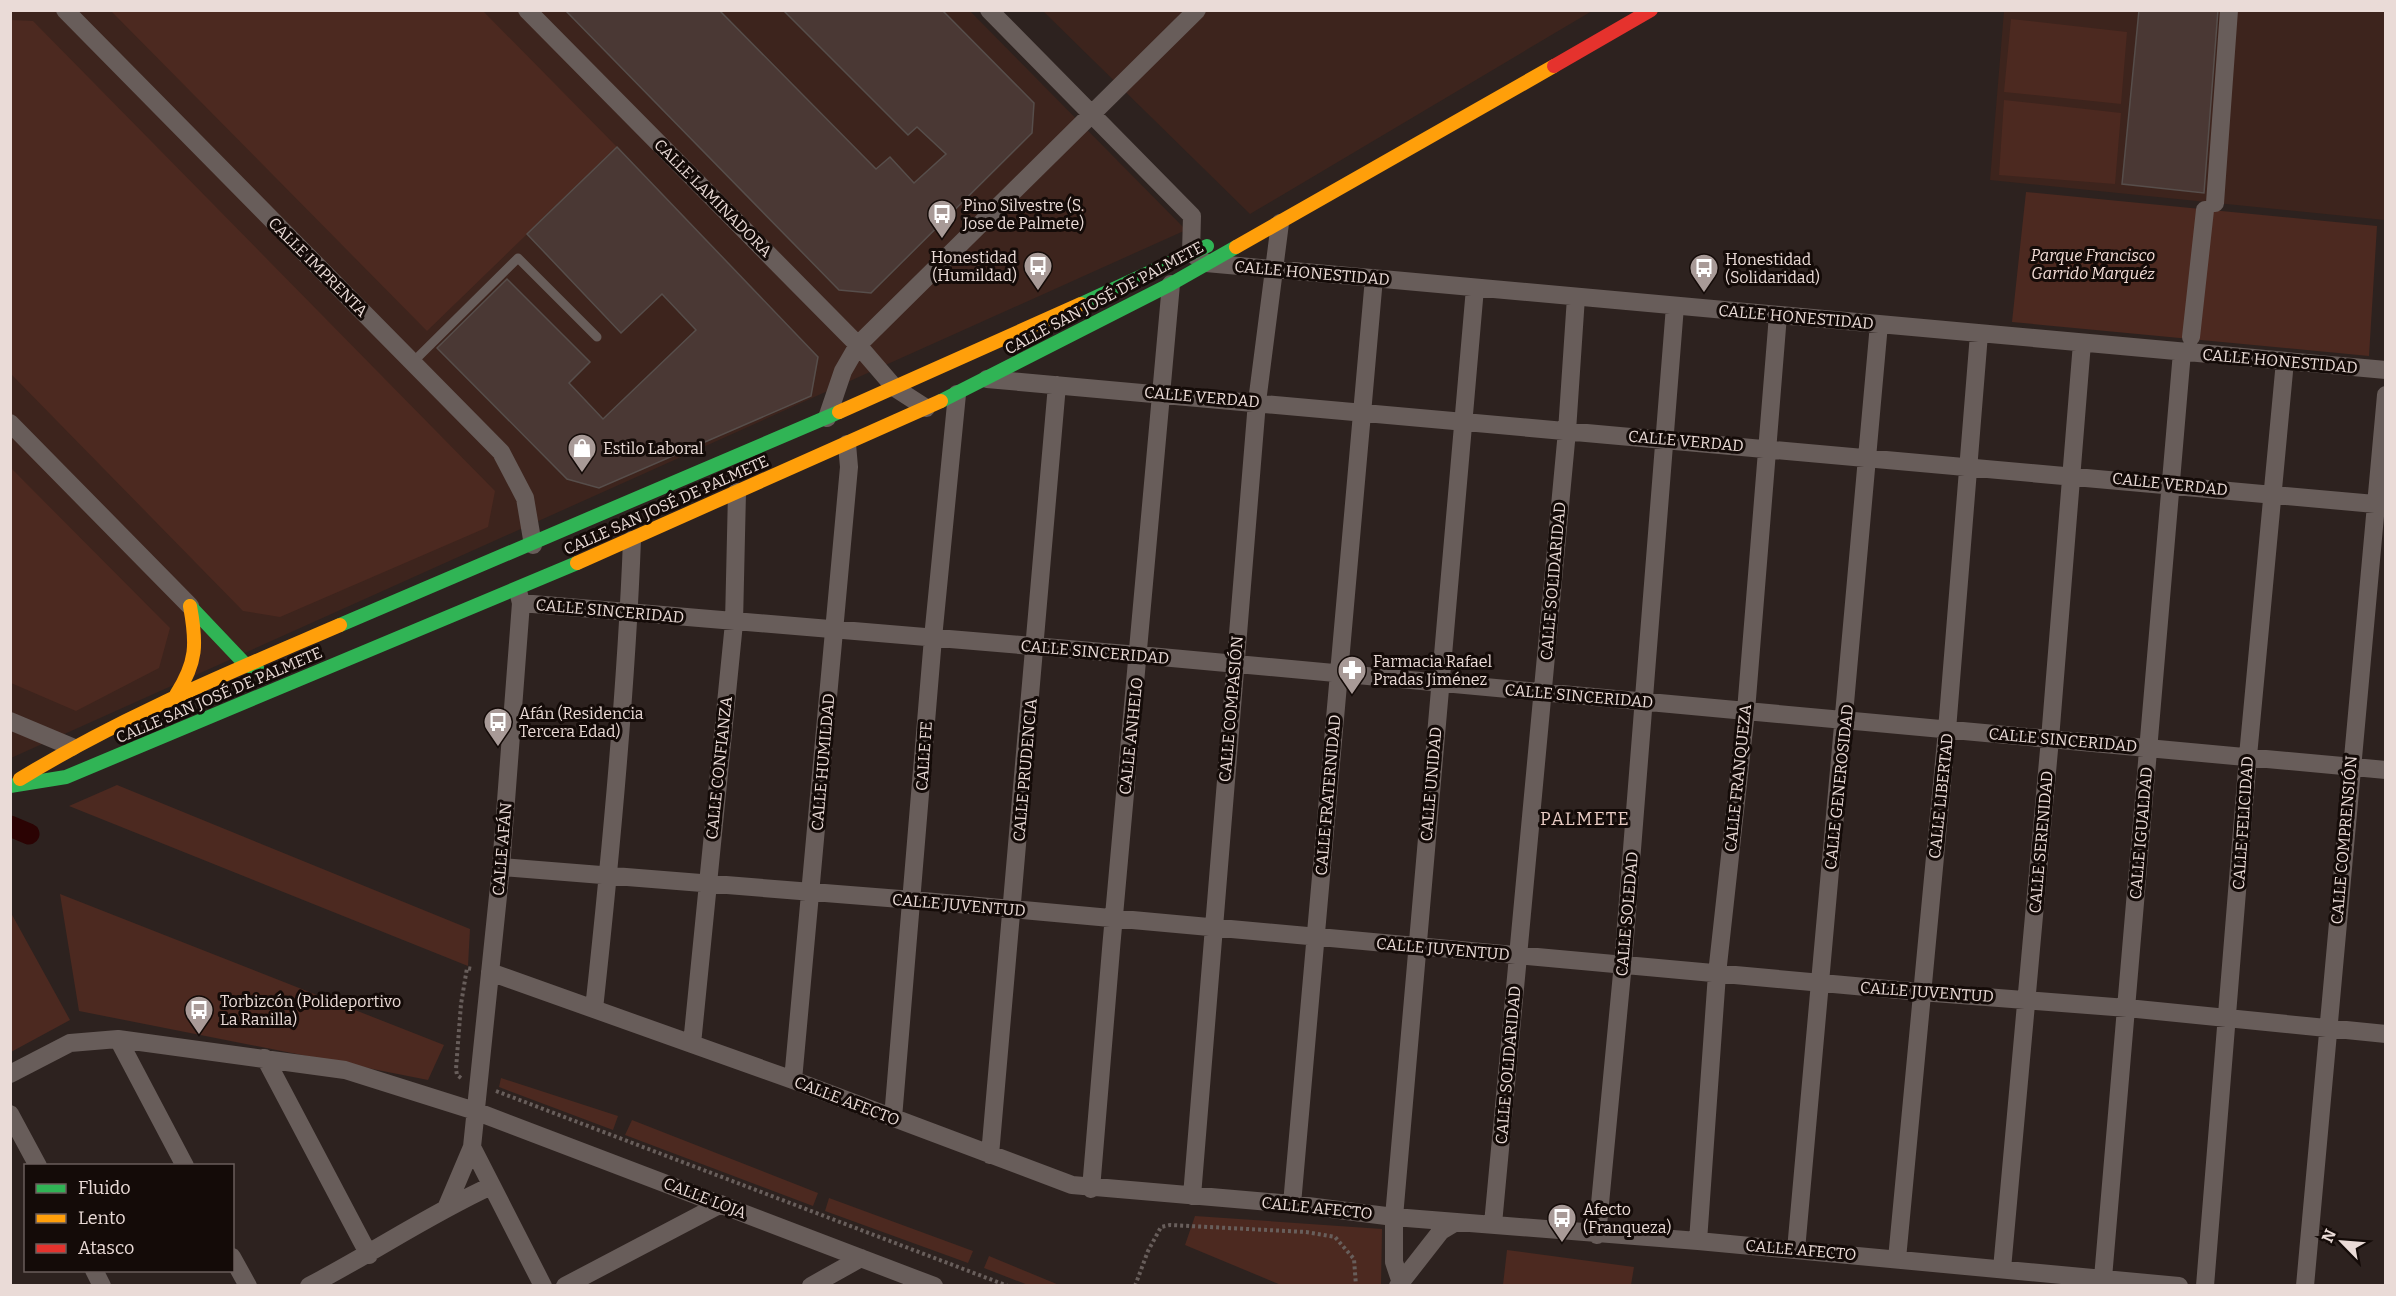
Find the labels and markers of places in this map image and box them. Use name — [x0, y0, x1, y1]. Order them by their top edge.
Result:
place label: Pino Silvestre (S. Jose de Palmete) — [962, 196, 1084, 233]
bus stop icon: Pino Silvestre (S. Jose de Palmete) — [926, 198, 958, 240]
place label: Honestidad (Humildad) — [931, 248, 1018, 285]
bus stop icon: Honestidad (Humildad) — [1022, 250, 1054, 292]
place label: Honestidad (Solidaridad) — [1725, 250, 1820, 287]
bus stop icon: Honestidad (Solidaridad) — [1688, 252, 1720, 294]
shop icon: Estilo Laboral — [566, 432, 598, 474]
place label: Estilo Laboral — [603, 439, 704, 458]
place label: Farmacia Rafael Pradas Jiménez — [1373, 652, 1493, 689]
pharmacy icon: Farmacia Rafael Pradas Jiménez — [1336, 654, 1368, 696]
place label: Afán (Residencia Tercera Edad) — [519, 704, 644, 741]
bus stop icon: Afán (Residencia Tercera Edad) — [482, 706, 514, 748]
place label: Torbizcón (Polideportivo La Ranilla) — [220, 992, 401, 1029]
bus stop icon: Torbizcón (Polideportivo La Ranilla) — [183, 994, 215, 1036]
place label: Afecto (Franqueza) — [1583, 1200, 1671, 1237]
bus stop icon: Afecto (Franqueza) — [1546, 1202, 1578, 1244]

